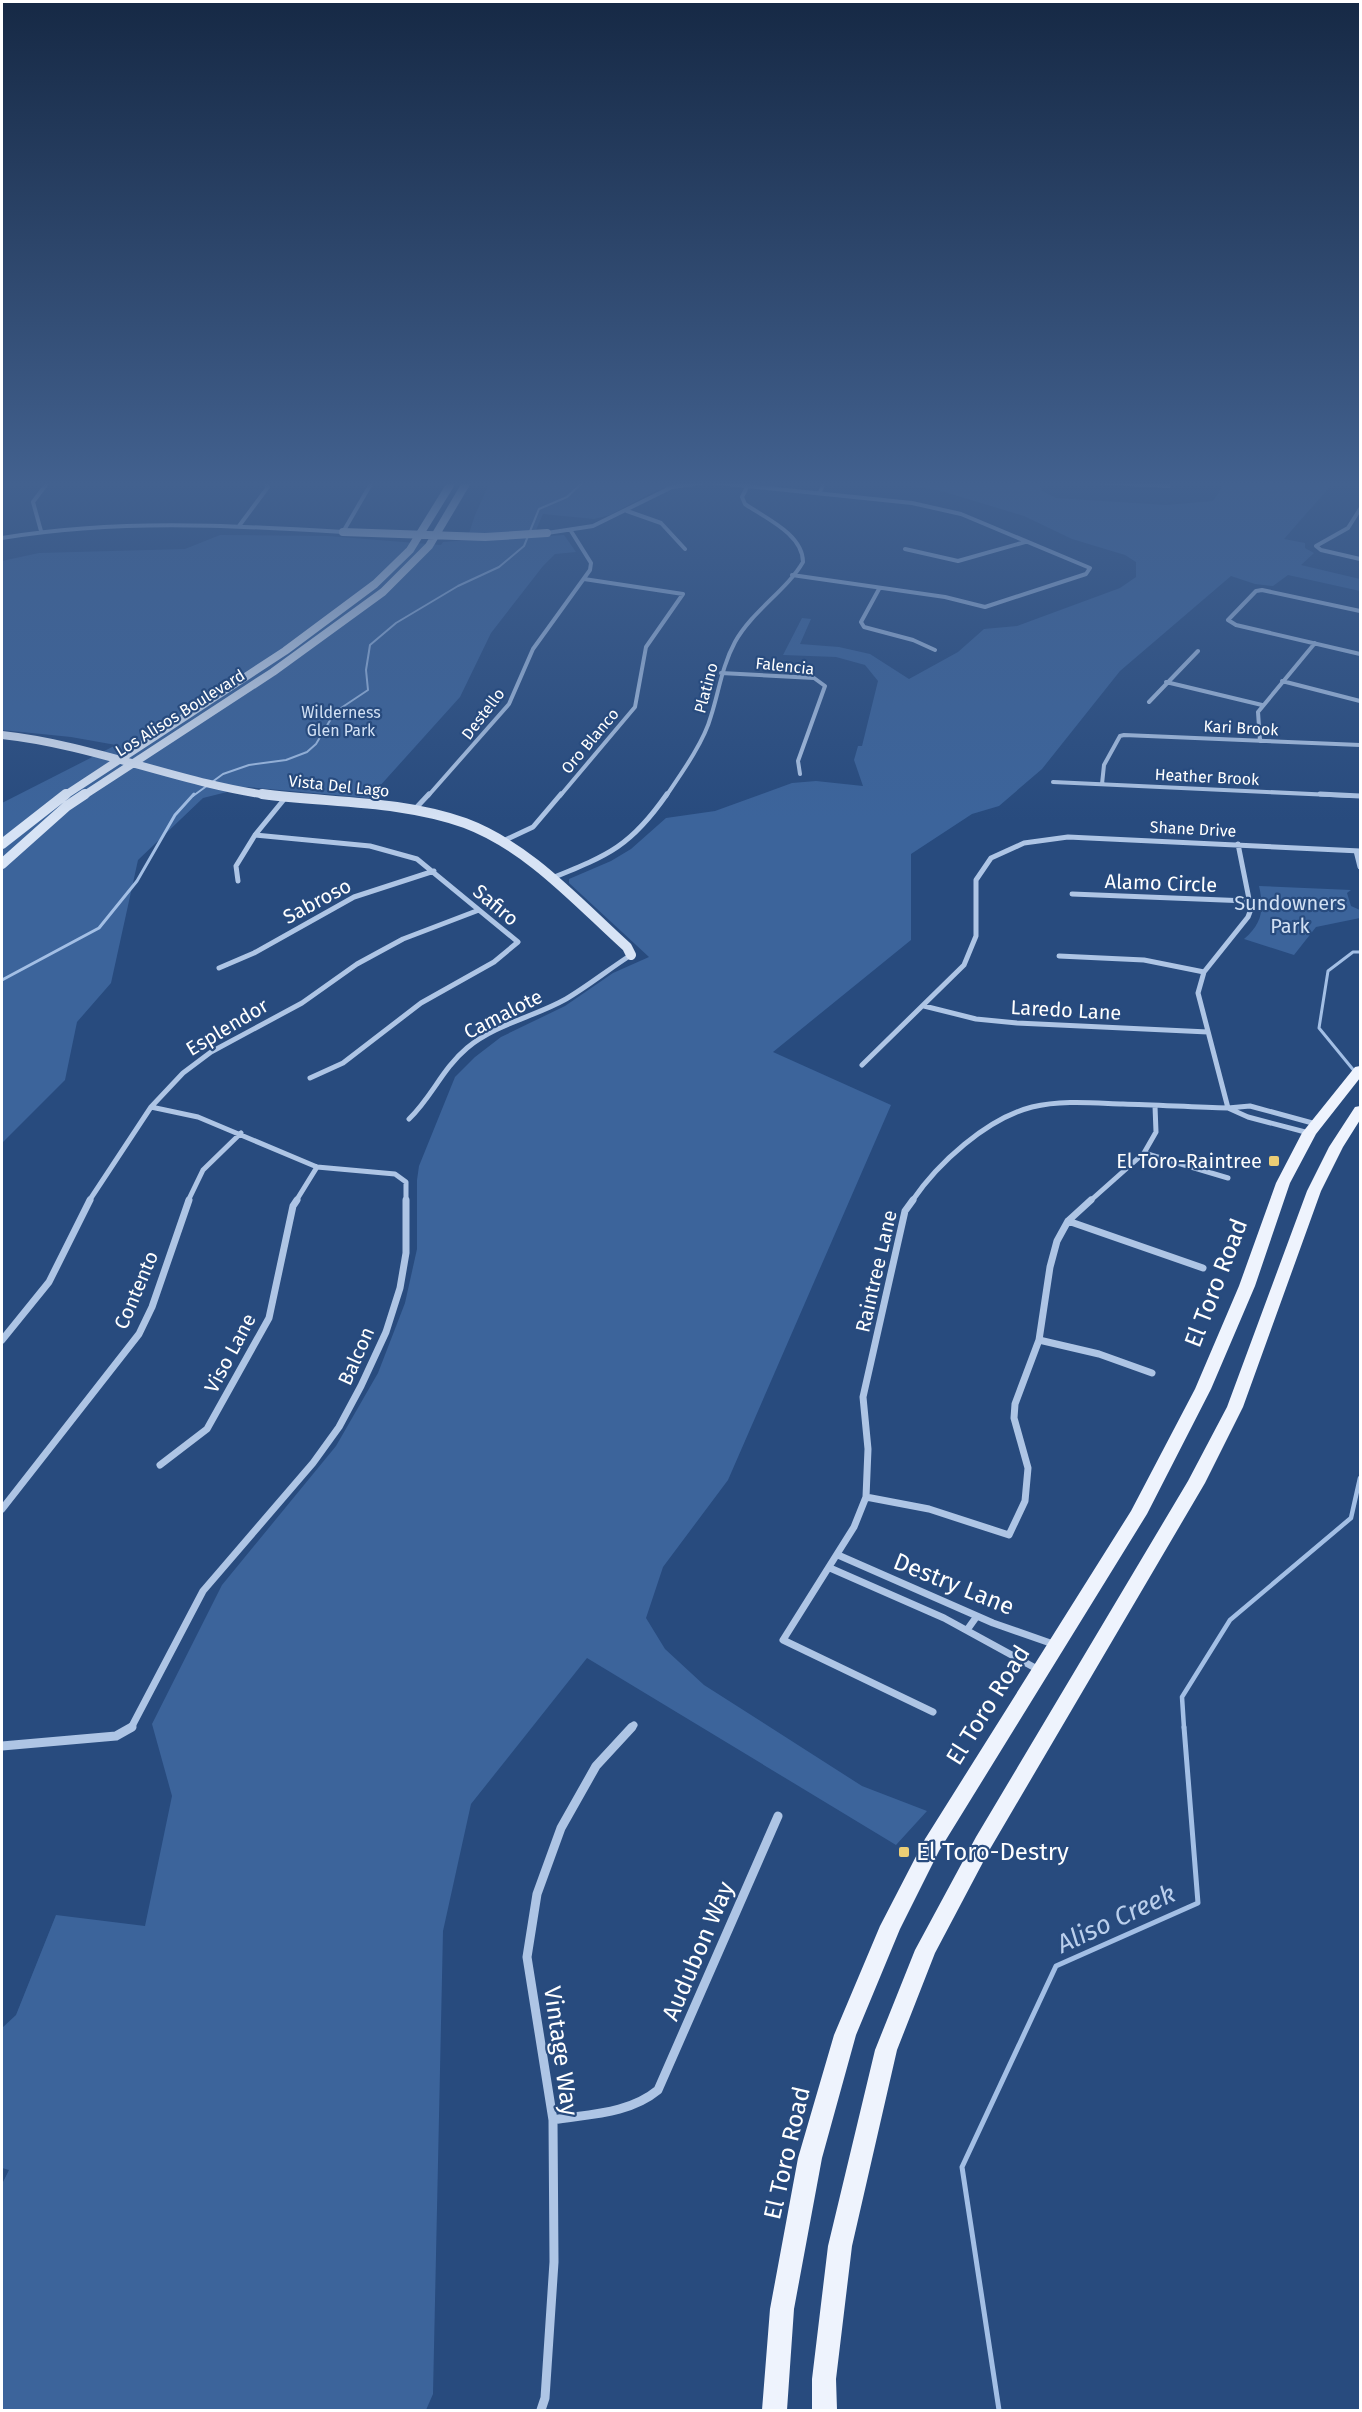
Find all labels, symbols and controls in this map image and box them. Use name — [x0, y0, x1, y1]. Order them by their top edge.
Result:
street label: Falencia — [755, 653, 815, 679]
street label: Platino — [690, 661, 722, 715]
street label: Los Alisos Boulevard — [112, 666, 248, 760]
street label: Destello — [458, 685, 508, 743]
park label: Wilderness Glen Park — [301, 703, 381, 740]
street label: Oro Blanco — [557, 704, 623, 778]
street label: Kari Brook — [1203, 717, 1280, 739]
street label: Heather Brook — [1154, 765, 1261, 789]
street label: Vista Del Lago — [288, 771, 390, 801]
street label: Shane Drive — [1149, 817, 1237, 841]
street label: Alamo Circle — [1104, 869, 1218, 897]
street label: Sabroso — [279, 873, 355, 929]
street label: Safiro — [468, 879, 524, 931]
park label: Sundowners Park — [1234, 891, 1346, 938]
street label: Camalote — [460, 984, 546, 1044]
street label: Esplendor — [182, 993, 273, 1061]
street label: Laredo Lane — [1010, 995, 1122, 1025]
place label: El Toro-Raintree — [1116, 1149, 1262, 1173]
marker: El Toro-Raintree — [1267, 1154, 1281, 1168]
street label: Raintree Lane — [850, 1207, 902, 1335]
street label: El Toro Road — [1179, 1215, 1253, 1351]
street label: Contento — [109, 1247, 163, 1333]
street label: Viso Lane — [199, 1309, 261, 1397]
street label: Balcon — [333, 1323, 379, 1389]
street label: Destry Lane — [890, 1547, 1018, 1621]
street label: El Toro Road — [940, 1640, 1036, 1770]
place label: El Toro-Destry — [916, 1838, 1069, 1866]
marker: El Toro-Destry — [897, 1845, 911, 1859]
street label: Audubon Way — [656, 1877, 740, 2025]
water label: Aliso Creek — [1051, 1878, 1180, 1960]
street label: Vintage Way — [538, 1984, 584, 2118]
street label: El Toro Road — [758, 2084, 816, 2222]

